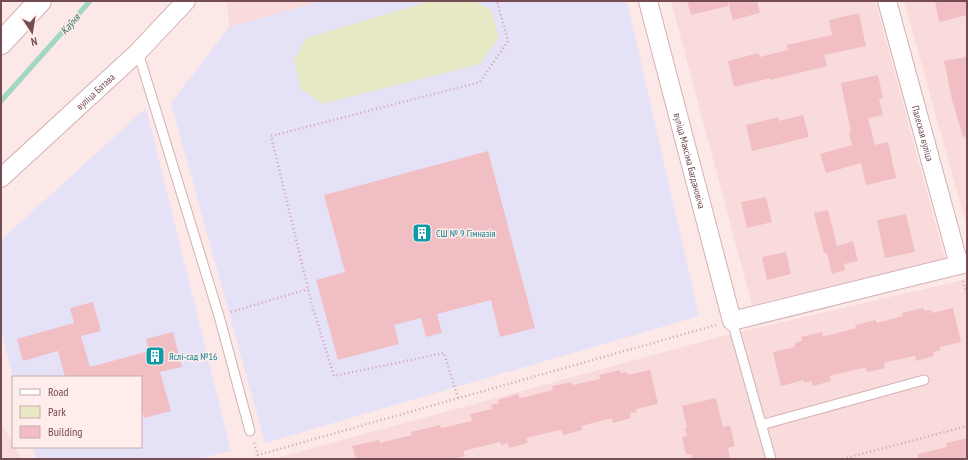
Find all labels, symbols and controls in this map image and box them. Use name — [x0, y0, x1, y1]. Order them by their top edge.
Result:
water label: Каўня — [57, 9, 84, 37]
north arrow — [12, 12, 52, 52]
text: N — [30, 34, 38, 49]
street label: вуліца Батава — [73, 70, 117, 112]
street label: Палеская вуліца — [909, 104, 937, 162]
street label: вуліца Максіма Багдановіча — [671, 111, 709, 210]
building icon: СШ № 9 Гімназія — [411, 222, 433, 244]
place label: СШ № 9 Гімназія — [436, 227, 495, 240]
building icon: Яслі-сад №16 — [144, 345, 166, 367]
place label: Яслі-сад №16 — [169, 350, 218, 363]
legend — [12, 376, 142, 448]
text: Road — [48, 384, 68, 399]
text: Park — [48, 404, 66, 419]
text: Building — [48, 424, 83, 439]

